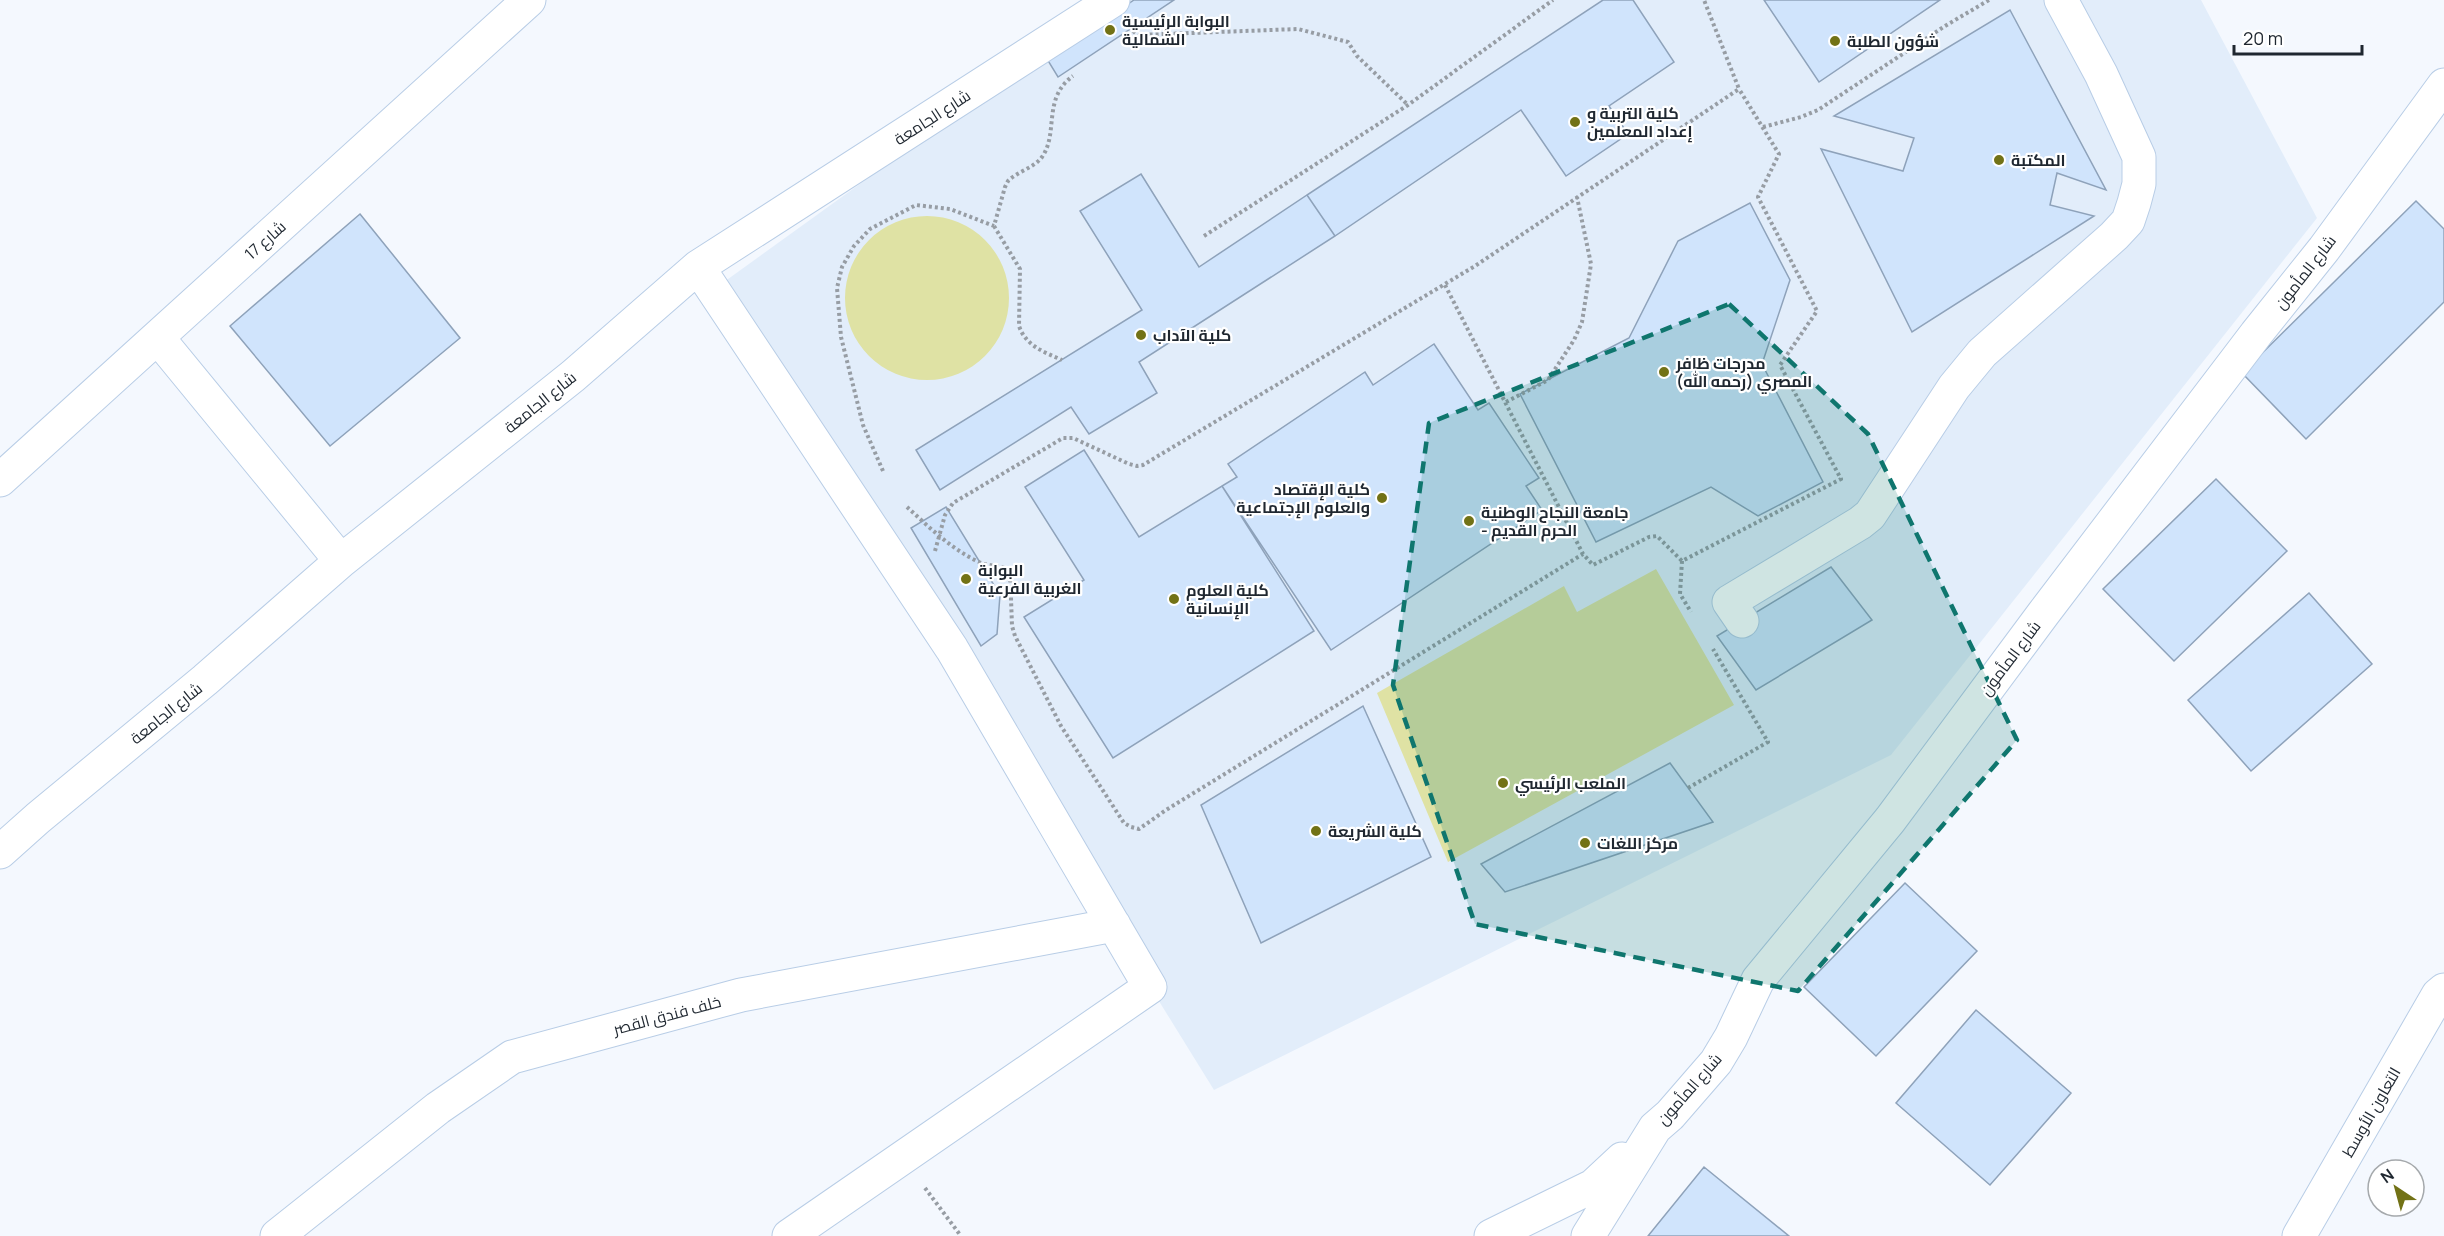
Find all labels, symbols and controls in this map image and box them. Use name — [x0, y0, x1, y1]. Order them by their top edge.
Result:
place label: البوابة الرئيسية الشمالية — [1122, 10, 1230, 50]
scale bar — [2234, 18, 2362, 56]
marker: البوابة الرئيسية الشمالية — [1103, 23, 1117, 37]
text: 20 m — [2243, 26, 2283, 50]
place label: شؤون الطلبة — [1847, 30, 1939, 52]
marker: شؤون الطلبة — [1828, 34, 1842, 48]
street label: شارع الجامعة — [890, 84, 975, 151]
place label: كلية التربية و إعداد المعلمين — [1587, 102, 1693, 143]
marker: كلية التربية و إعداد المعلمين — [1568, 115, 1582, 129]
place label: المكتبة — [2011, 149, 2065, 171]
marker: المكتبة — [1992, 153, 2006, 167]
street label: شارع 17 — [240, 216, 291, 265]
street label: شارع المأمون — [2269, 230, 2342, 314]
place label: كلية الآداب — [1153, 324, 1231, 346]
marker: كلية الآداب — [1134, 328, 1148, 342]
place label: مدرجات ظافر المصري (رحمه الله) — [1675, 352, 1812, 394]
marker: مدرجات ظافر المصري (رحمه الله) — [1657, 365, 1671, 379]
street label: شارع الجامعة — [499, 366, 581, 439]
place label: كلية الإقتصاد والعلوم الإجتماعية — [1236, 478, 1370, 519]
marker: كلية الإقتصاد والعلوم الإجتماعية — [1375, 491, 1389, 505]
place label: جامعة النجاح الوطنية - الحرم القديم — [1481, 501, 1629, 542]
marker: جامعة النجاح الوطنية - الحرم القديم — [1462, 514, 1476, 528]
place label: البوابة الغربية الفرعية — [978, 559, 1082, 599]
marker: البوابة الغربية الفرعية — [959, 572, 973, 586]
place label: كلية العلوم الإنسانية — [1186, 579, 1269, 620]
marker: كلية العلوم الإنسانية — [1167, 592, 1181, 606]
street label: شارع المأمون — [1975, 616, 2046, 701]
street label: شارع الجامعة — [125, 677, 207, 750]
place label: الملعب الرئيسي — [1515, 772, 1626, 796]
marker: الملعب الرئيسي — [1496, 776, 1510, 790]
place label: كلية الشريعة — [1328, 820, 1422, 842]
marker: كلية الشريعة — [1309, 824, 1323, 838]
place label: مركز اللغات — [1597, 832, 1678, 854]
marker: مركز اللغات — [1578, 836, 1592, 850]
street label: خلف فندق القصر — [610, 990, 723, 1040]
street label: شارع المأمون — [1652, 1048, 1727, 1130]
street label: التعاون الأوسط — [2336, 1063, 2406, 1161]
north arrow — [2366, 1158, 2426, 1218]
text: N — [2376, 1164, 2398, 1188]

